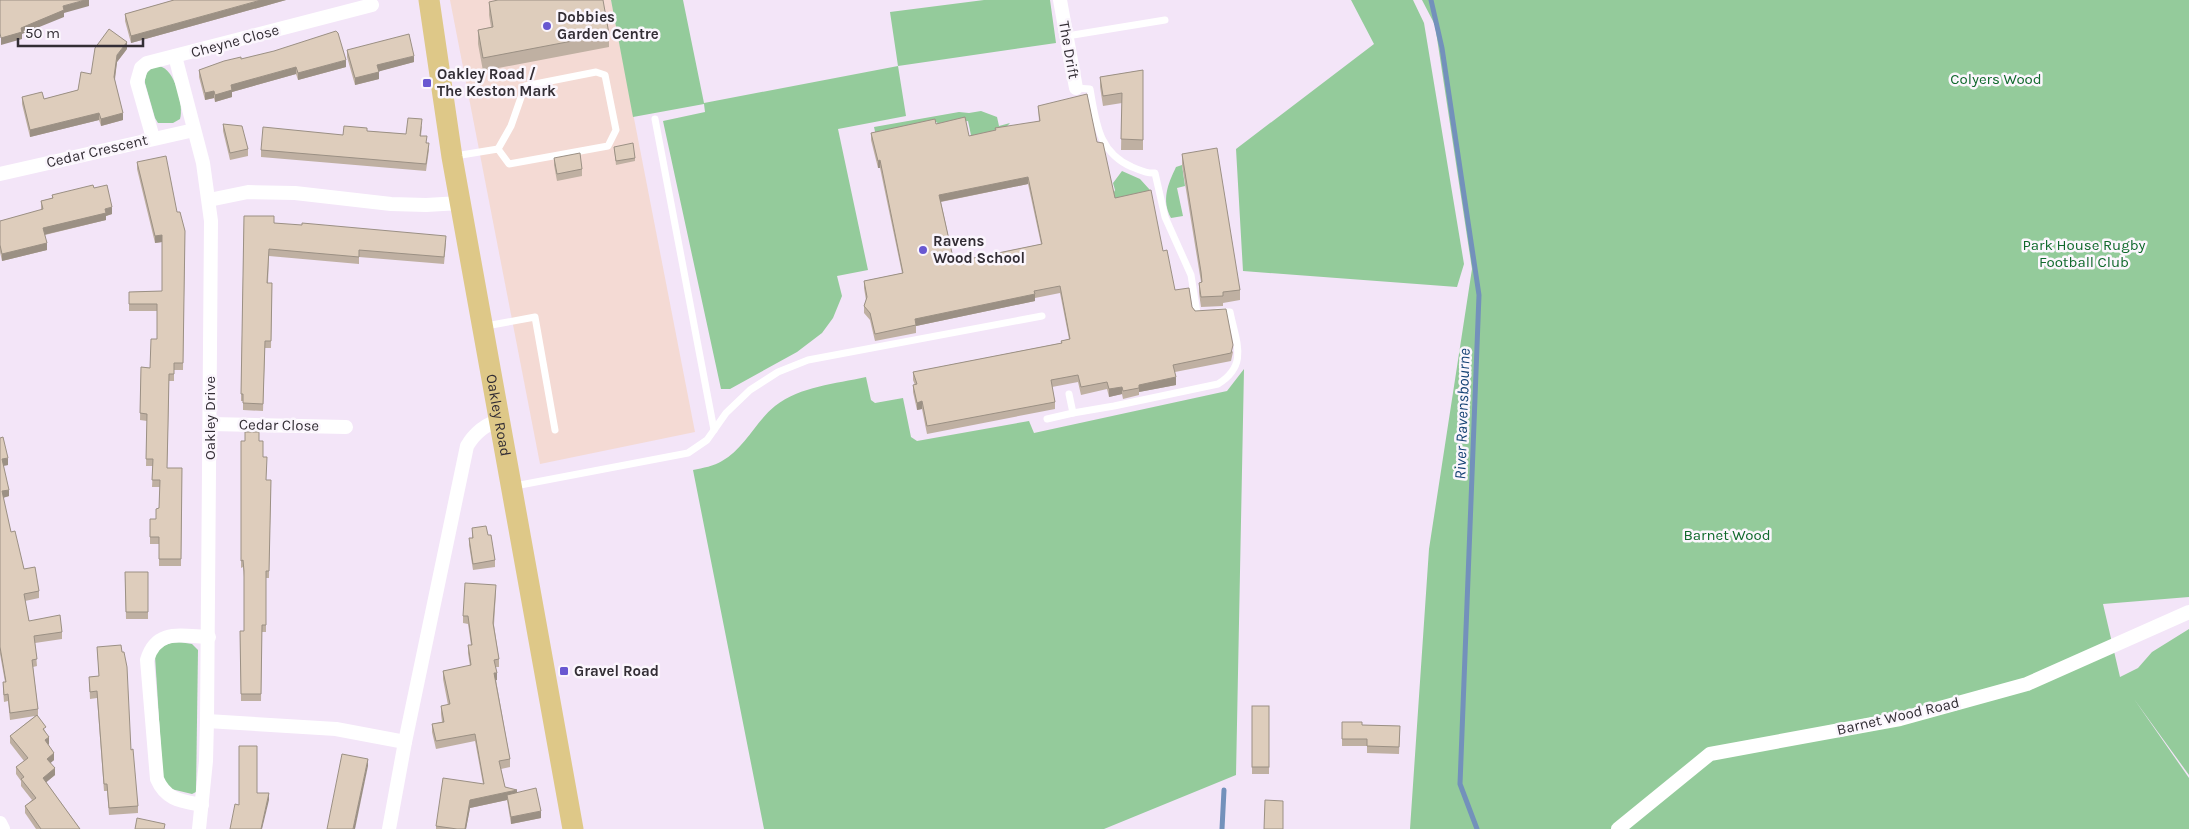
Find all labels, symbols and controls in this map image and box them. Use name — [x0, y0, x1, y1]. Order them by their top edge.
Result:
place label: Dobbies Garden Centre — [557, 8, 659, 43]
scale bar — [18, 15, 142, 47]
marker: Dobbies Garden Centre — [541, 20, 553, 32]
street label: The Drift — [1055, 20, 1083, 81]
street label: Cheyne Close — [189, 21, 281, 61]
text: 50 m — [25, 24, 60, 42]
place label: Oakley Road / The Keston Mark — [437, 65, 556, 100]
park label: Colyers Wood — [1950, 70, 2042, 88]
marker: Oakley Road / The Keston Mark — [421, 77, 433, 89]
street label: Cedar Crescent — [45, 131, 150, 171]
place label: Ravens Wood School — [933, 232, 1025, 267]
park label: Park House Rugby Football Club — [2022, 236, 2146, 271]
marker: Ravens Wood School — [917, 244, 929, 256]
water label: River Ravensbourne — [1450, 348, 1474, 480]
street label: Oakley Road — [482, 373, 515, 458]
street label: Oakley Drive — [201, 376, 219, 460]
street label: Cedar Close — [239, 415, 319, 435]
park label: Barnet Wood — [1683, 526, 1771, 544]
place label: Gravel Road — [574, 662, 659, 680]
marker: Gravel Road — [558, 665, 570, 677]
street label: Barnet Wood Road — [1835, 693, 1961, 739]

